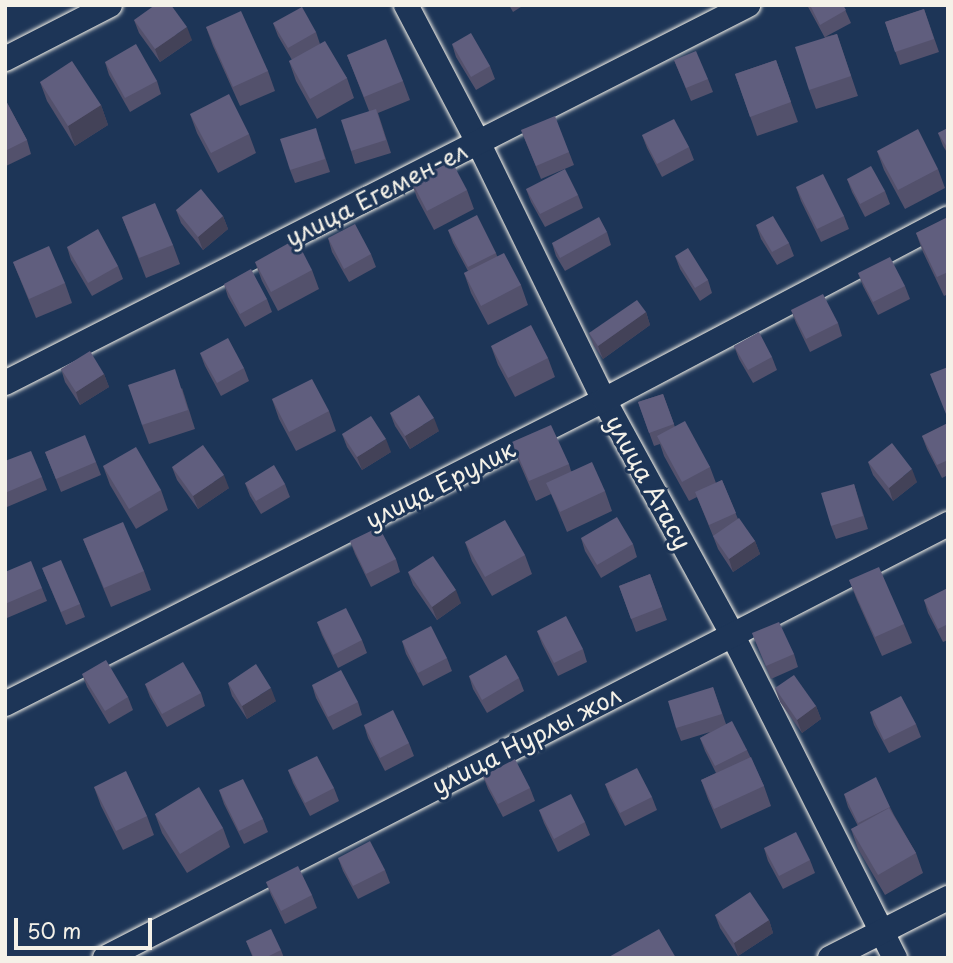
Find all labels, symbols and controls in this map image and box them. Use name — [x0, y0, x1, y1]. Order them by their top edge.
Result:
street label: улица Егемен-ел — [280, 136, 472, 252]
street label: улица Атасу — [600, 410, 698, 554]
street label: улица Ерулик — [360, 434, 520, 534]
street label: улица Нурлы жол — [426, 679, 626, 801]
scale bar — [18, 904, 156, 948]
text: 50 m — [27, 914, 81, 946]

